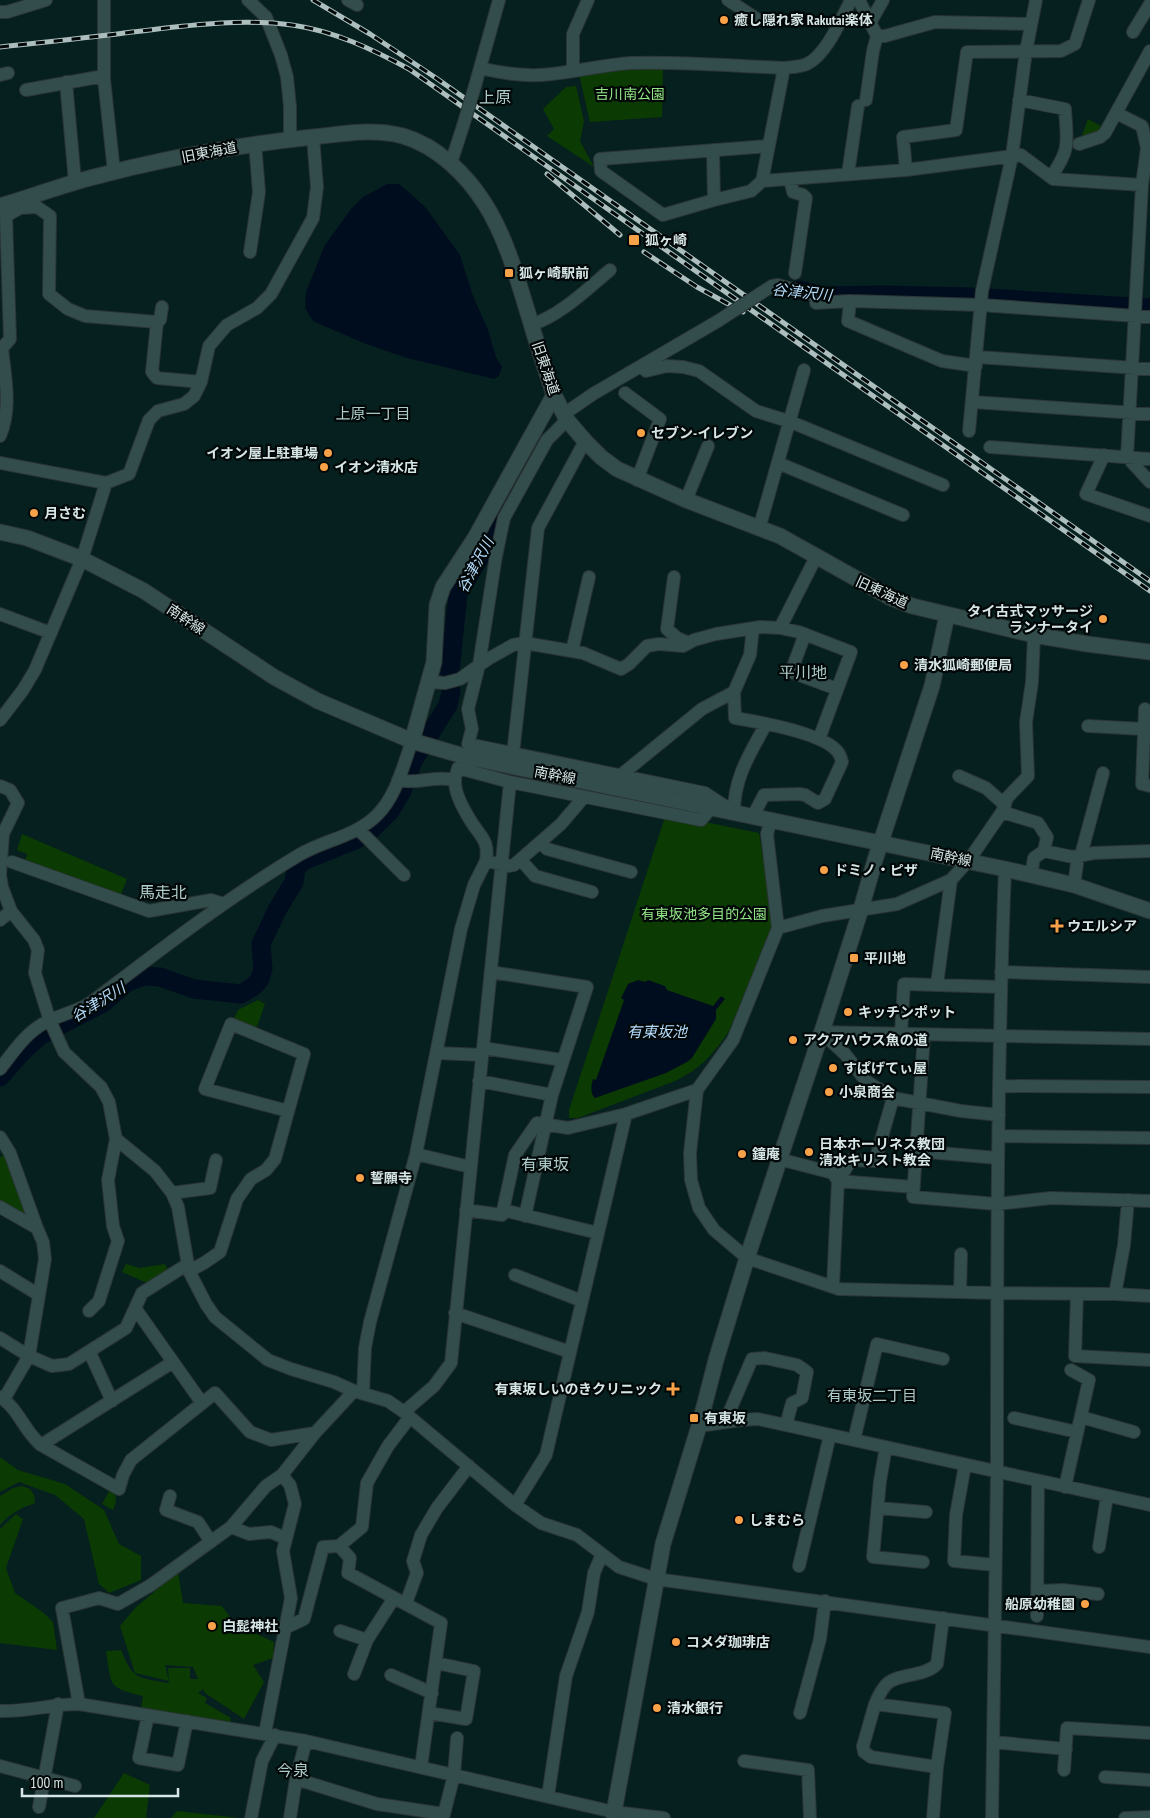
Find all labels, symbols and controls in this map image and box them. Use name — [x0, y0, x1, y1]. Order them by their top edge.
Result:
place label: 癒し隠れ家 Rakutai楽体 — [734, 11, 873, 29]
marker: 癒し隠れ家 Rakutai楽体 — [718, 14, 730, 26]
park label: 吉川南公園 — [595, 85, 665, 103]
district label: 上原 — [479, 87, 511, 107]
street label: 旧東海道 — [180, 138, 238, 166]
place label: 狐ヶ崎 — [645, 231, 687, 249]
marker: 狐ヶ崎 — [627, 233, 641, 247]
place label: 狐ヶ崎駅前 — [519, 264, 589, 282]
marker: 狐ヶ崎駅前 — [503, 267, 515, 279]
water label: 谷津沢川 — [771, 279, 835, 305]
street label: 旧東海道 — [528, 339, 564, 397]
district label: 上原一丁目 — [335, 404, 411, 423]
place label: セブン-イレブン — [651, 424, 753, 442]
marker: セブン-イレブン — [635, 427, 647, 439]
place label: イオン屋上駐車場 — [206, 444, 318, 462]
marker: イオン屋上駐車場 — [322, 447, 334, 459]
place label: イオン清水店 — [334, 458, 418, 476]
marker: イオン清水店 — [318, 461, 330, 473]
place label: 月さむ — [44, 504, 86, 522]
marker: 月さむ — [28, 507, 40, 519]
water label: 谷津沢川 — [453, 532, 498, 596]
street label: 旧東海道 — [853, 572, 911, 612]
street label: 南幹線 — [164, 600, 208, 638]
place label: タイ古式マッサージ ランナータイ — [967, 602, 1093, 636]
marker: タイ古式マッサージ ランナータイ — [1097, 613, 1109, 625]
place label: 清水狐崎郵便局 — [914, 656, 1012, 674]
marker: 清水狐崎郵便局 — [898, 659, 910, 671]
district label: 平川地 — [779, 662, 827, 682]
street label: 南幹線 — [533, 762, 577, 788]
street label: 南幹線 — [929, 844, 973, 870]
place label: ドミノ・ピザ — [834, 861, 918, 879]
marker: ドミノ・ピザ — [818, 864, 830, 876]
district label: 馬走北 — [139, 882, 187, 902]
park label: 有東坂池多目的公園 — [641, 905, 767, 923]
place label: ウエルシア — [1067, 917, 1137, 935]
marker: ウエルシア — [1051, 920, 1063, 932]
place label: 平川地 — [864, 949, 906, 967]
marker: 平川地 — [848, 952, 860, 964]
water label: 谷津沢川 — [68, 977, 130, 1026]
place label: キッチンポット — [858, 1003, 956, 1021]
marker: キッチンポット — [842, 1006, 854, 1018]
water label: 有東坂池 — [627, 1022, 689, 1041]
place label: アクアハウス魚の道 — [803, 1031, 928, 1049]
marker: アクアハウス魚の道 — [787, 1034, 799, 1046]
place label: すぱげてぃ屋 — [843, 1059, 927, 1077]
marker: すぱげてぃ屋 — [827, 1062, 839, 1074]
place label: 小泉商会 — [839, 1083, 895, 1101]
marker: 小泉商会 — [823, 1086, 835, 1098]
place label: 日本ホーリネス教団 清水キリスト教会 — [819, 1135, 945, 1169]
place label: 鐘庵 — [752, 1145, 780, 1163]
marker: 日本ホーリネス教団 清水キリスト教会 — [803, 1146, 815, 1158]
marker: 鐘庵 — [736, 1148, 748, 1160]
district label: 有東坂 — [521, 1154, 569, 1174]
place label: 誓願寺 — [370, 1169, 412, 1187]
marker: 誓願寺 — [354, 1172, 366, 1184]
place label: 有東坂しいのきクリニック — [494, 1380, 662, 1398]
marker: 有東坂しいのきクリニック — [666, 1382, 680, 1396]
district label: 有東坂二丁目 — [827, 1386, 917, 1405]
place label: 有東坂 — [704, 1409, 746, 1427]
marker: 有東坂 — [688, 1412, 700, 1424]
place label: しまむら — [749, 1511, 805, 1529]
marker: しまむら — [733, 1514, 745, 1526]
place label: 船原幼稚園 — [1005, 1595, 1075, 1613]
marker: 船原幼稚園 — [1079, 1598, 1091, 1610]
place label: 白髭神社 — [222, 1617, 278, 1635]
marker: 白髭神社 — [206, 1620, 218, 1632]
place label: コメダ珈琲店 — [686, 1633, 770, 1651]
marker: コメダ珈琲店 — [670, 1636, 682, 1648]
place label: 清水銀行 — [667, 1699, 723, 1717]
marker: 清水銀行 — [651, 1702, 663, 1714]
district label: 今泉 — [277, 1760, 309, 1780]
scale bar — [22, 1766, 179, 1798]
text: 100 m — [30, 1773, 63, 1792]

